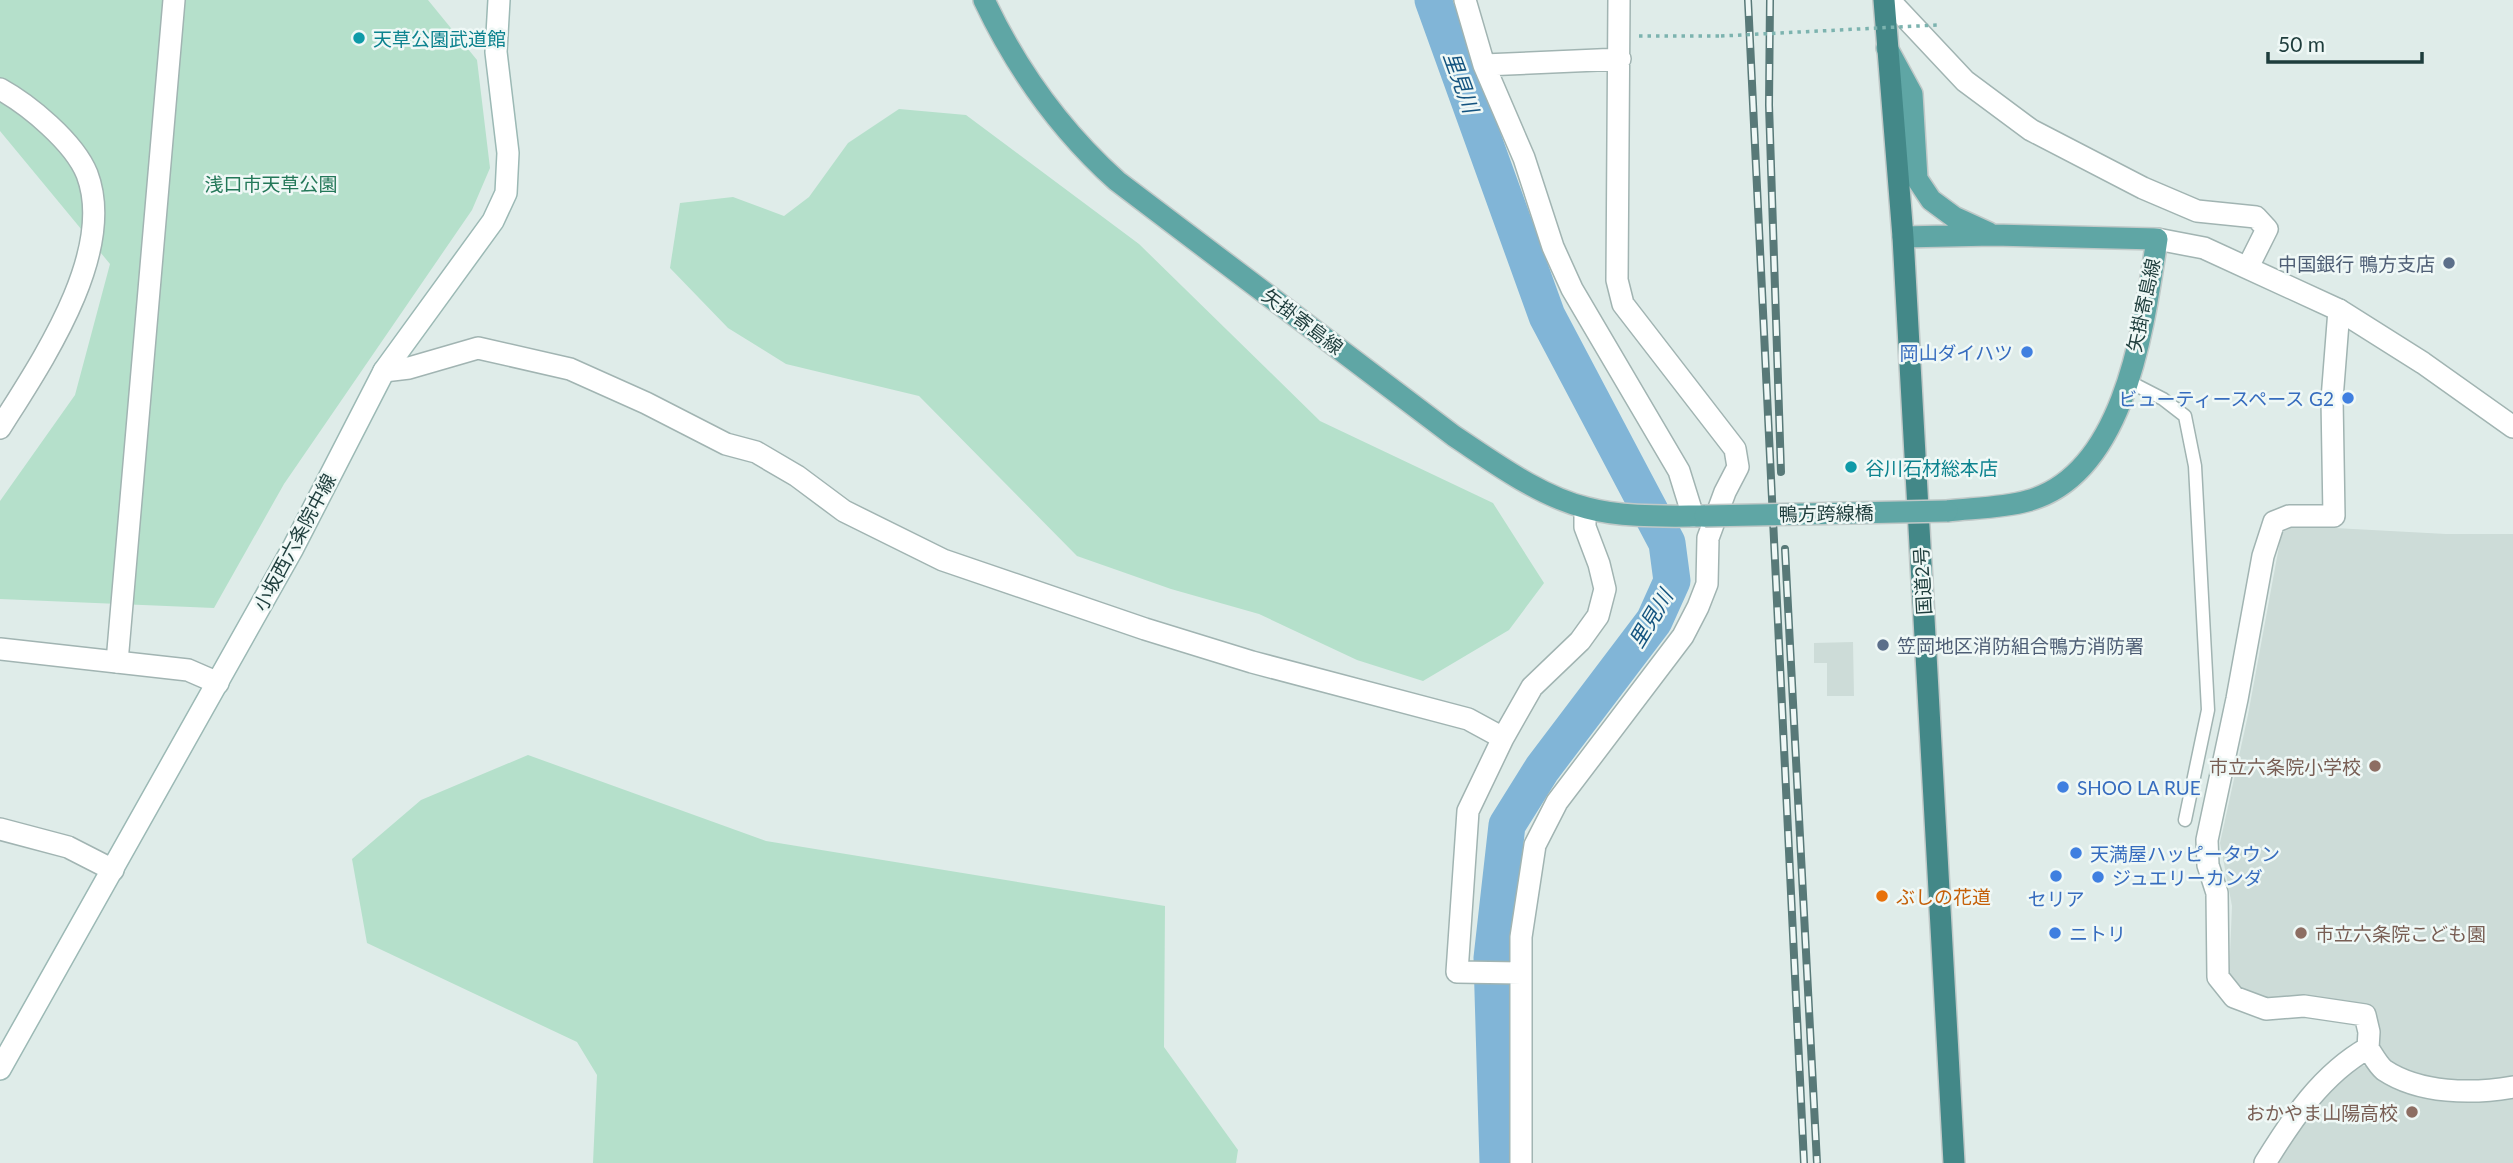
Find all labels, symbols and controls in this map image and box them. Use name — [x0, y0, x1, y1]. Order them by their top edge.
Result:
scale bar — [2268, 21, 2422, 65]
place label: 天草公園武道館 — [373, 27, 506, 50]
marker: 天草公園武道館 — [351, 30, 367, 46]
text: 50 m — [2278, 31, 2325, 56]
water label: 里見川 — [1439, 48, 1485, 118]
park label: 浅口市天草公園 — [204, 172, 338, 195]
place label: 中国銀行 鴨方支店 — [2278, 252, 2435, 275]
marker: 中国銀行 鴨方支店 — [2441, 255, 2457, 271]
street label: 矢掛寄島線 — [2122, 256, 2164, 354]
street label: 矢掛寄島線 — [1258, 283, 1348, 359]
place label: 岡山ダイハツ — [1899, 341, 2013, 364]
marker: 岡山ダイハツ — [2019, 344, 2035, 360]
place label: ビューティースペース G2 — [2119, 387, 2334, 410]
marker: ビューティースペース G2 — [2340, 390, 2356, 406]
place label: 谷川石材総本店 — [1865, 456, 1998, 479]
marker: 谷川石材総本店 — [1843, 459, 1859, 475]
street label: 小坂西六条院中線 — [248, 469, 340, 615]
street label: 鴨方跨線橋 — [1778, 501, 1874, 525]
street label: 国道2号 — [1909, 546, 1935, 616]
water label: 里見川 — [1623, 583, 1678, 651]
place label: 笠岡地区消防組合鴨方消防署 — [1897, 634, 2144, 657]
marker: 笠岡地区消防組合鴨方消防署 — [1875, 637, 1891, 653]
place label: 市立六条院小学校 — [2209, 755, 2361, 778]
marker: 市立六条院小学校 — [2367, 758, 2383, 774]
place label: SHOO LA RUE — [2077, 776, 2201, 799]
marker: SHOO LA RUE — [2055, 779, 2071, 795]
place label: 天満屋ハッピータウン — [2090, 842, 2280, 865]
marker: 天満屋ハッピータウン — [2068, 845, 2084, 861]
place label: ジュエリーカンダ — [2112, 866, 2263, 889]
marker: セリア — [2048, 868, 2064, 884]
marker: ジュエリーカンダ — [2090, 869, 2106, 885]
place label: ぶしの花道 — [1896, 885, 1991, 908]
place label: セリア — [2027, 887, 2085, 910]
marker: ぶしの花道 — [1874, 888, 1890, 904]
place label: ニトリ — [2069, 922, 2126, 945]
place label: 市立六条院こども園 — [2315, 922, 2486, 945]
marker: ニトリ — [2047, 925, 2063, 941]
marker: 市立六条院こども園 — [2293, 925, 2309, 941]
place label: おかやま山陽高校 — [2246, 1101, 2398, 1124]
marker: おかやま山陽高校 — [2404, 1104, 2420, 1120]

